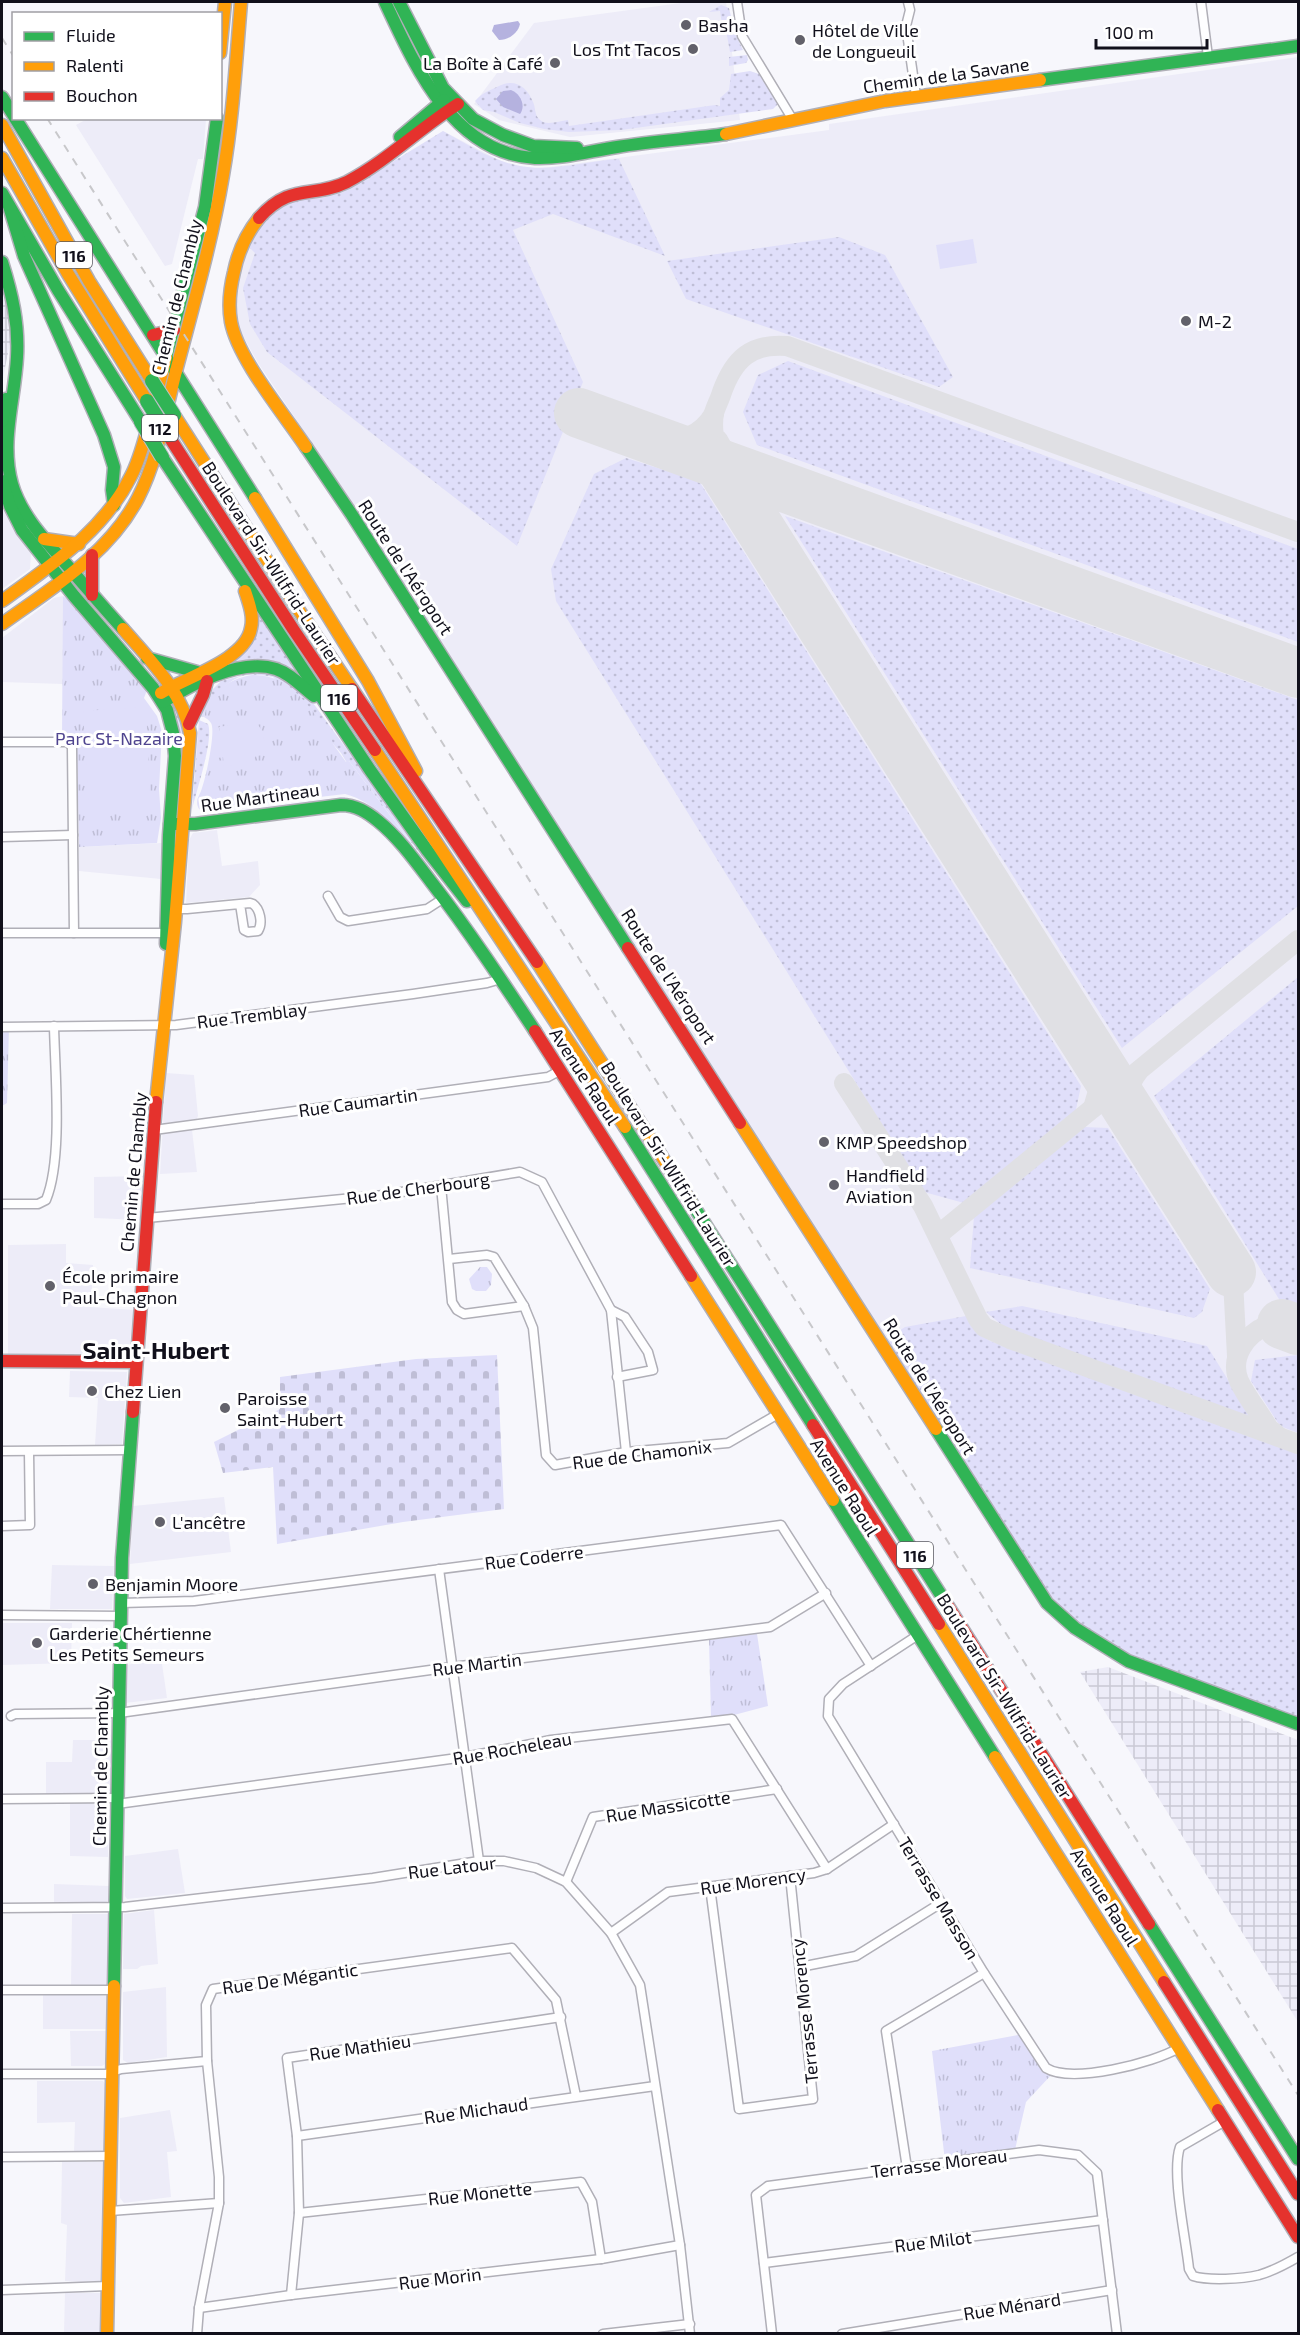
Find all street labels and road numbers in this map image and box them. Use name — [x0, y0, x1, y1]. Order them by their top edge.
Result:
street label: Chemin de la Savane — [861, 52, 1031, 98]
street label: Chemin de Chambly — [146, 216, 206, 377]
road number: 116 — [56, 242, 92, 268]
road number: 112 — [142, 415, 178, 441]
street label: Boulevard Sir-Wilfrid-Laurier — [198, 457, 346, 669]
street label: Route de l'Aéroport — [354, 495, 458, 639]
road number: 116 — [321, 685, 357, 711]
street label: Rue Martineau — [199, 778, 321, 816]
street label: Route de l'Aéroport — [617, 904, 721, 1048]
street label: Rue Tremblay — [196, 997, 309, 1033]
street label: Avenue Raoul — [546, 1023, 625, 1129]
street label: Boulevard Sir-Wilfrid-Laurier — [597, 1057, 741, 1271]
street label: Rue Caumartin — [297, 1083, 419, 1121]
street label: Chemin de Chambly — [115, 1091, 151, 1253]
street label: Rue de Cherbourg — [345, 1167, 491, 1209]
street label: Route de l'Aéroport — [879, 1314, 981, 1458]
street label: Rue de Chamonix — [571, 1434, 713, 1473]
street label: Avenue Raoul — [806, 1434, 884, 1541]
street label: Rue Coderre — [483, 1540, 585, 1574]
road number: 116 — [897, 1542, 933, 1568]
street label: Boulevard Sir-Wilfrid-Laurier — [933, 1589, 1077, 1803]
street label: Rue Martin — [431, 1648, 523, 1680]
street label: Chemin de Chambly — [88, 1685, 112, 1846]
street label: Rue Rocheleau — [451, 1727, 573, 1769]
street label: Rue Massicotte — [604, 1785, 732, 1827]
street label: Terrasse Masson — [894, 1833, 984, 1963]
street label: Avenue Raoul — [1066, 1844, 1144, 1951]
street label: Rue Latour — [407, 1851, 497, 1883]
street label: Rue Morency — [699, 1863, 808, 1899]
street label: Terrasse Morency — [785, 1937, 823, 2085]
street label: Rue De Mégantic — [221, 1958, 359, 1998]
street label: Rue Mathieu — [308, 2029, 412, 2065]
street label: Rue Michaud — [422, 2092, 530, 2128]
street label: Terrasse Moreau — [870, 2144, 1008, 2182]
street label: Rue Monette — [427, 2177, 533, 2209]
street label: Rue Milot — [893, 2225, 973, 2257]
street label: Rue Morin — [397, 2262, 483, 2294]
street label: Rue Ménard — [962, 2287, 1062, 2325]

